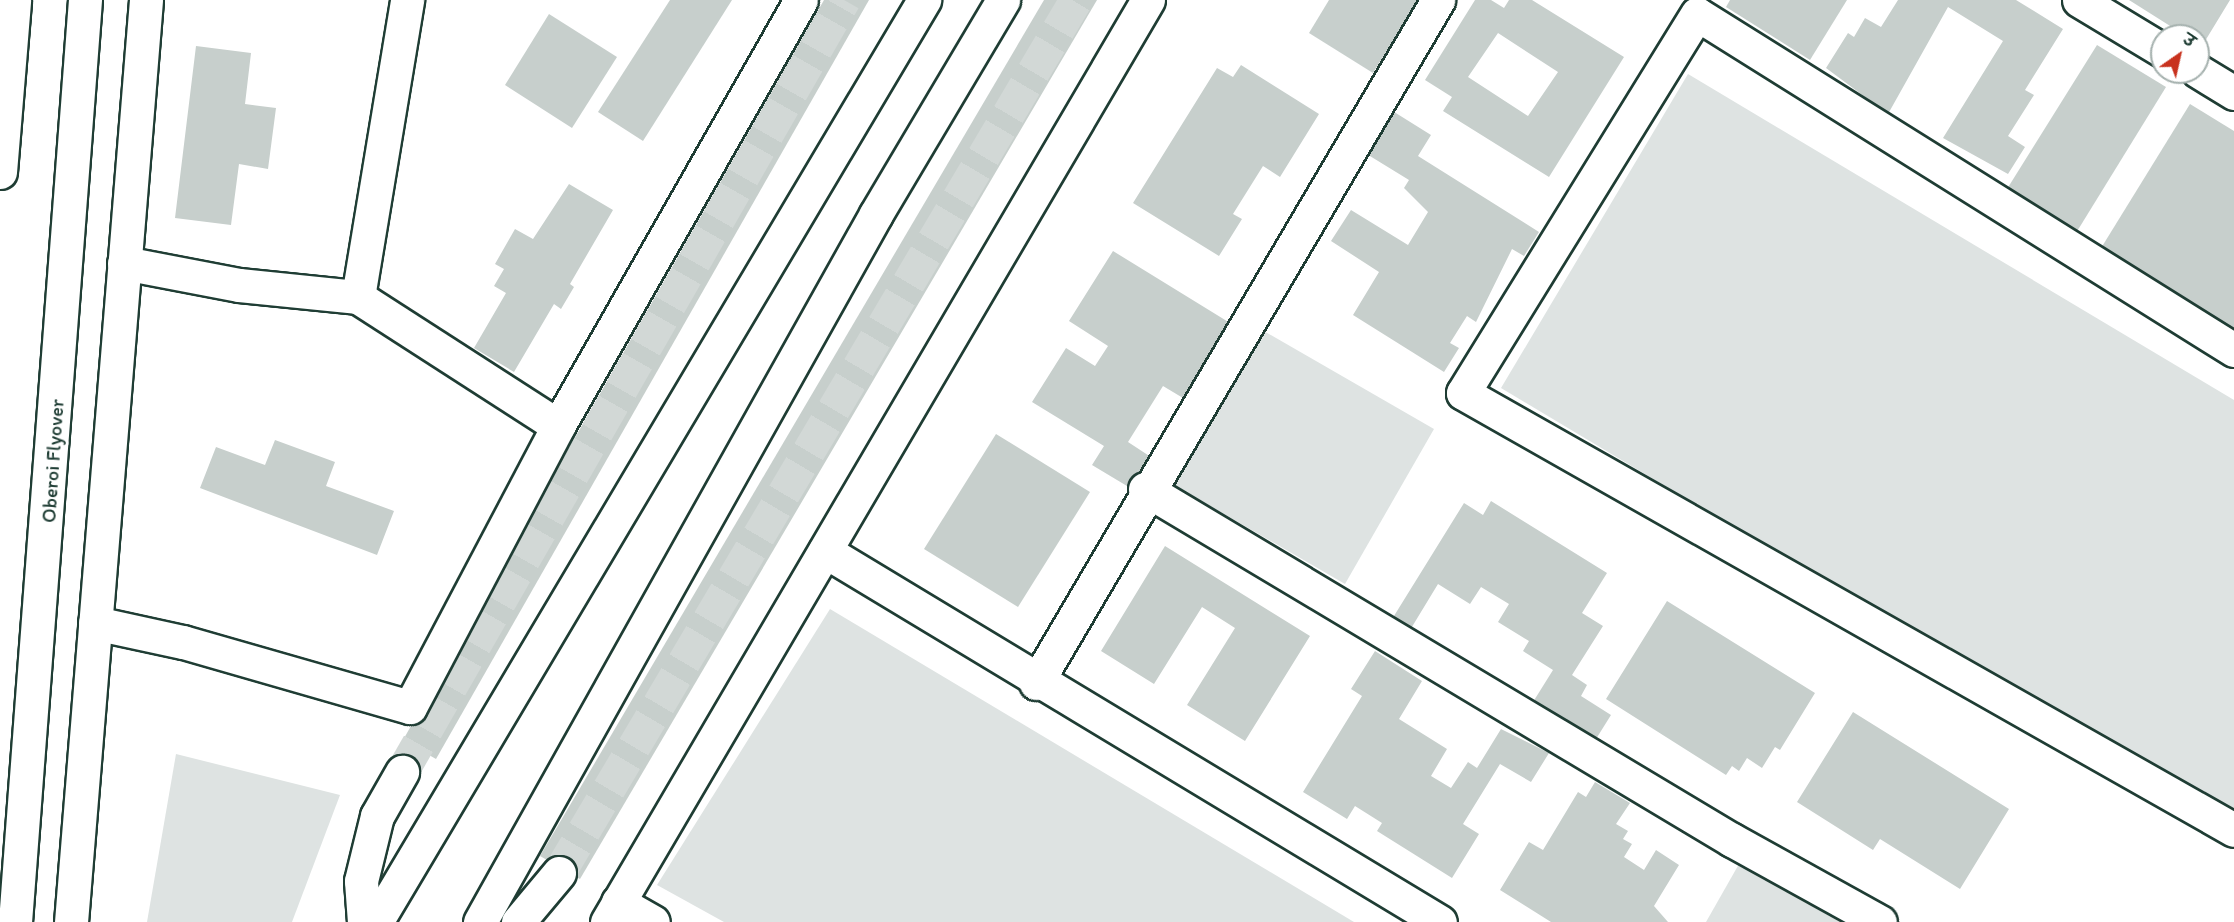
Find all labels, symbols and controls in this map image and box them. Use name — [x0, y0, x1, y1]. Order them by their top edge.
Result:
north arrow — [2150, 24, 2210, 84]
text: उ — [2179, 29, 2199, 51]
street label: Oberoi Flyover — [37, 398, 69, 524]

